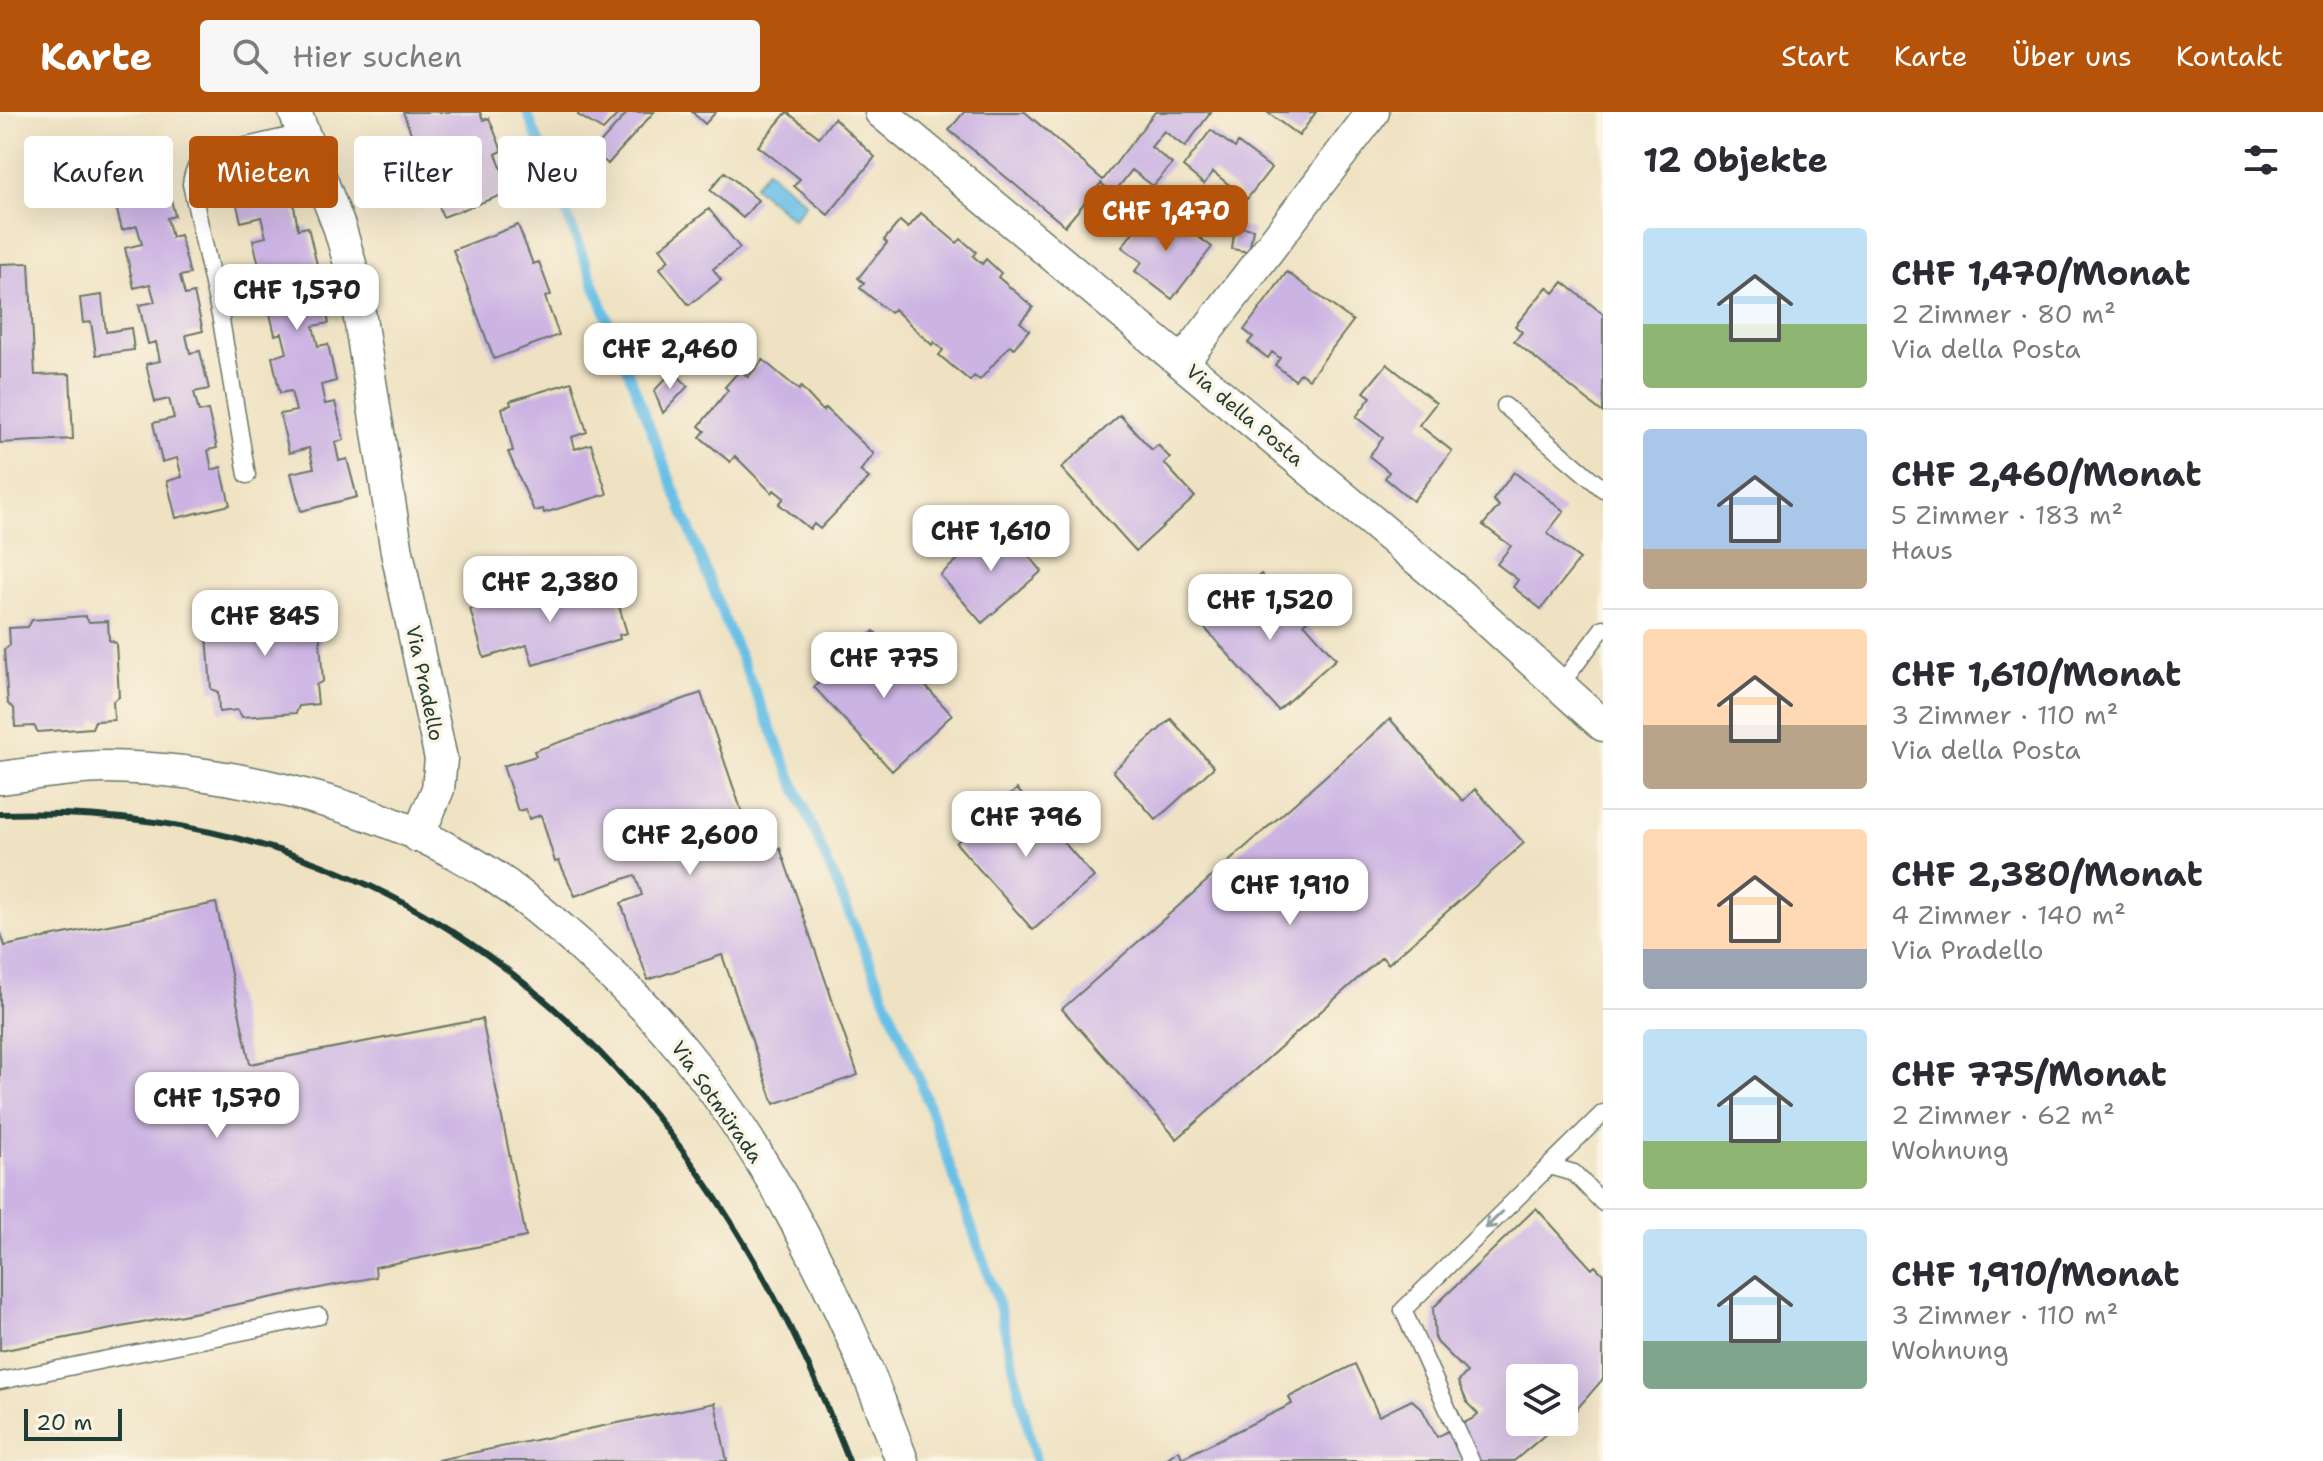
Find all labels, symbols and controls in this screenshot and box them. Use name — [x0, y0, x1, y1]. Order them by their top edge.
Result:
search box — [200, 20, 760, 92]
text: Karte — [40, 31, 152, 82]
icon: search — [228, 34, 272, 78]
text: Hier suchen — [292, 36, 462, 77]
text: Start — [1781, 37, 1850, 75]
text: Karte — [1894, 37, 1968, 75]
text: Über uns — [2012, 37, 2132, 75]
text: Kontakt — [2176, 37, 2283, 75]
chip: Kaufen — [24, 136, 173, 208]
chip: Mieten — [189, 136, 338, 208]
chip: Filter — [354, 136, 482, 208]
chip: Neu — [498, 136, 606, 208]
text: 12 Objekte — [1643, 137, 1828, 183]
icon: filters — [2239, 138, 2283, 182]
pin: CHF 1,470 — [1074, 185, 1258, 253]
text: CHF 1,470 — [1102, 193, 1230, 228]
text: CHF 1,470/Monat — [1891, 250, 2191, 296]
icon: home — [1707, 260, 1803, 356]
pin: CHF 1,570 — [205, 264, 389, 332]
text: CHF 1,570 — [233, 272, 361, 307]
text: 2 Zimmer · 80 m² — [1891, 296, 2116, 331]
pin: CHF 2,460 — [578, 323, 762, 391]
text: CHF 2,460 — [602, 331, 738, 366]
text: Via della Posta — [1891, 331, 2081, 366]
street label: Via della Posta — [1181, 358, 1310, 472]
text: CHF 2,460/Monat — [1891, 451, 2201, 497]
icon: home — [1707, 461, 1803, 557]
text: 5 Zimmer · 183 m² — [1891, 497, 2123, 532]
pin: CHF 1,610 — [899, 505, 1083, 573]
text: CHF 1,610 — [930, 513, 1052, 548]
text: Haus — [1891, 532, 1953, 567]
pin: CHF 2,380 — [458, 556, 642, 624]
text: CHF 2,380 — [481, 564, 619, 599]
pin: CHF 1,520 — [1178, 574, 1362, 642]
text: CHF 1,520 — [1206, 582, 1334, 617]
pin: CHF 845 — [191, 590, 339, 658]
text: CHF 845 — [210, 598, 320, 633]
street label: Via Pradello — [400, 623, 450, 743]
pin: CHF 775 — [810, 632, 958, 700]
text: CHF 775 — [829, 640, 939, 675]
text: CHF 1,610/Monat — [1891, 651, 2181, 697]
icon: home — [1707, 661, 1803, 757]
text: 3 Zimmer · 110 m² — [1891, 697, 2118, 732]
text: Via della Posta — [1891, 732, 2081, 767]
pin: CHF 796 — [952, 791, 1100, 859]
text: CHF 796 — [970, 799, 1082, 834]
pin: CHF 2,600 — [598, 809, 782, 877]
text: CHF 2,600 — [621, 817, 759, 852]
text: CHF 2,380/Monat — [1891, 851, 2203, 897]
pin: CHF 1,910 — [1198, 859, 1382, 927]
icon: home — [1707, 861, 1803, 957]
text: CHF 1,910 — [1230, 867, 1350, 902]
text: 4 Zimmer · 140 m² — [1891, 897, 2126, 932]
text: Via Pradello — [1891, 932, 2043, 967]
street label: Via Sotmürada — [665, 1036, 769, 1169]
text: CHF 775/Monat — [1891, 1051, 2167, 1097]
icon: home — [1707, 1061, 1803, 1157]
pin: CHF 1,570 — [125, 1072, 309, 1140]
text: CHF 1,570 — [153, 1080, 281, 1115]
text: 2 Zimmer · 62 m² — [1891, 1097, 2115, 1132]
text: Wohnung — [1891, 1132, 2009, 1167]
one-way arrow — [1484, 1211, 1504, 1230]
text: CHF 1,910/Monat — [1891, 1251, 2180, 1297]
icon: home — [1707, 1261, 1803, 1357]
text: 3 Zimmer · 110 m² — [1891, 1297, 2118, 1332]
text: Wohnung — [1891, 1332, 2009, 1367]
map controls — [1506, 1364, 1578, 1436]
button: layers — [1506, 1364, 1578, 1436]
scale bar — [24, 1405, 122, 1441]
text: 20 m — [36, 1408, 93, 1437]

